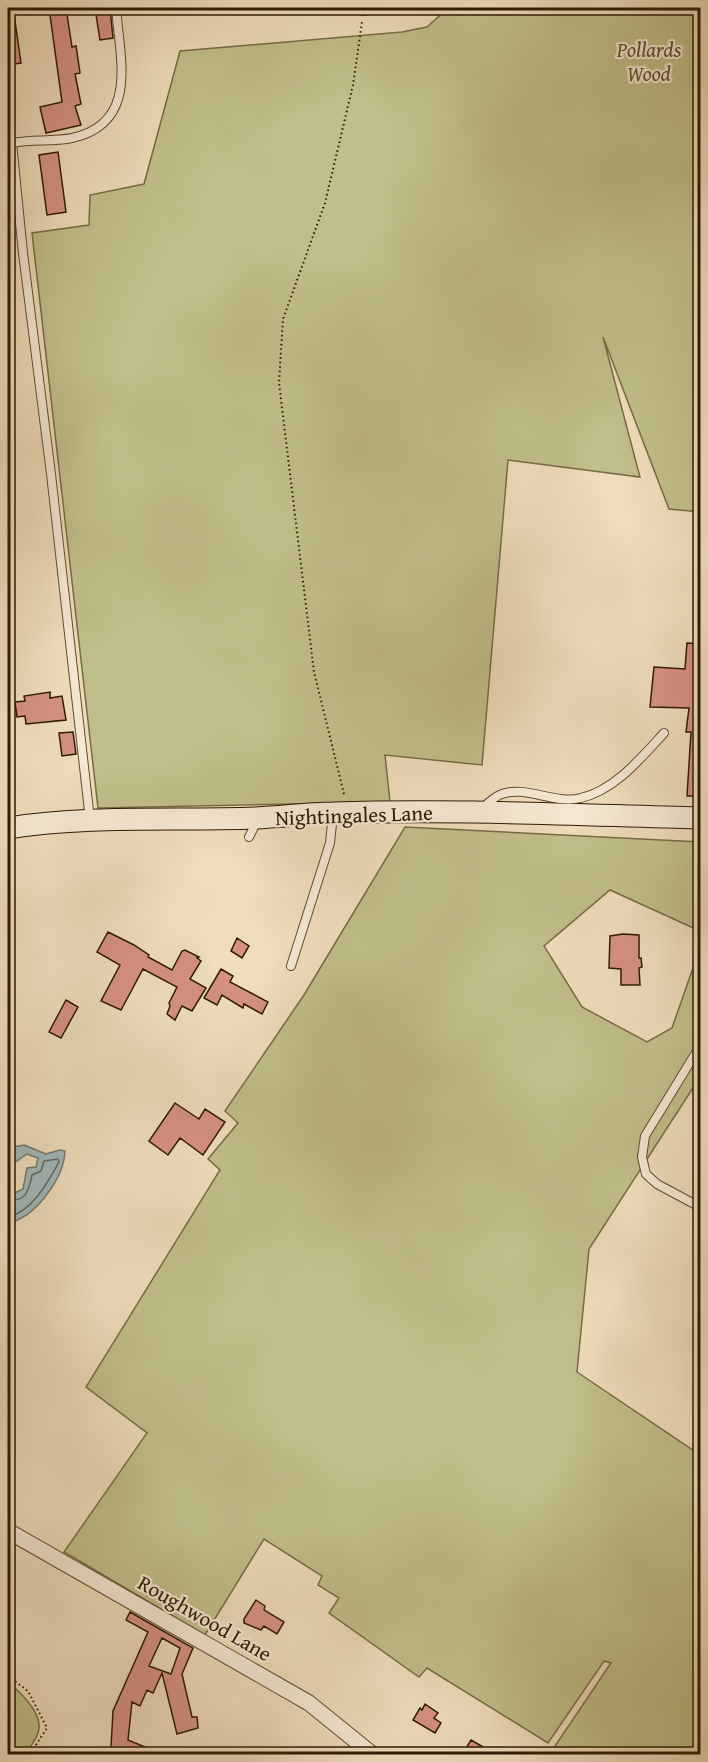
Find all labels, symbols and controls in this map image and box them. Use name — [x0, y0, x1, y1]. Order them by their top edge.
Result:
park label: Pollards Wood — [616, 34, 682, 89]
street label: Nightingales Lane — [275, 797, 434, 833]
street label: Roughwood Lane — [132, 1567, 278, 1669]

